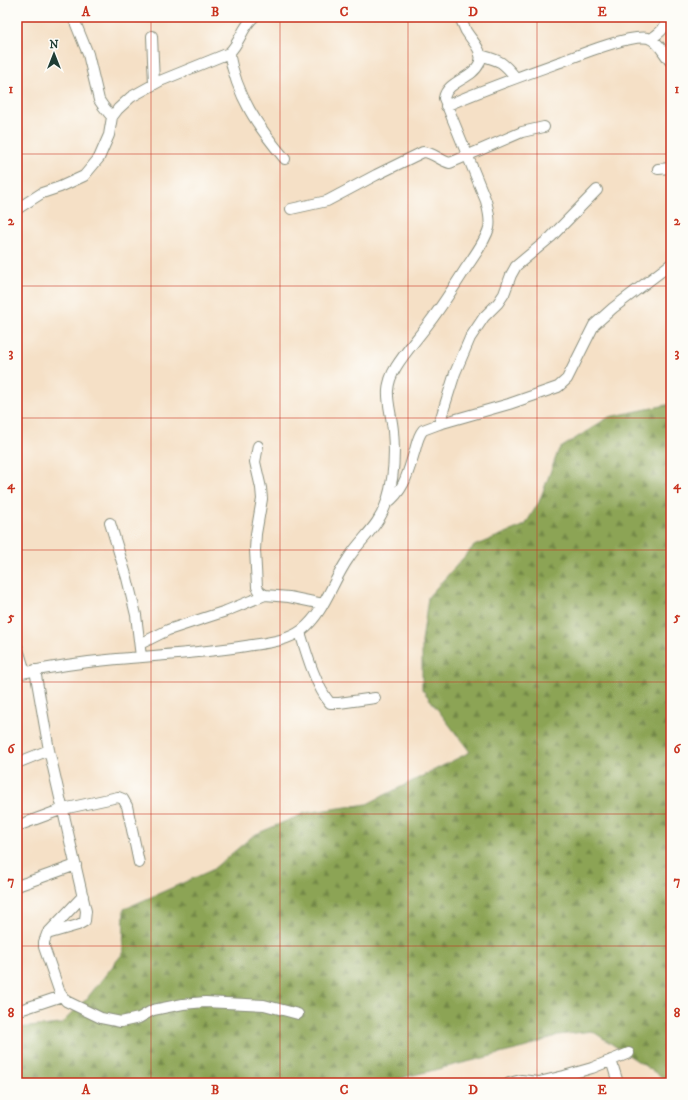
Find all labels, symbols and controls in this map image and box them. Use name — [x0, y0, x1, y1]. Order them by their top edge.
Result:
text: A — [81, 4, 91, 20]
text: B — [211, 4, 219, 20]
text: C — [340, 4, 349, 20]
text: D — [468, 4, 478, 20]
text: E — [597, 4, 607, 20]
north arrow — [34, 34, 74, 74]
text: N — [49, 38, 59, 52]
text: 1 — [9, 81, 14, 97]
text: 1 — [675, 81, 680, 97]
text: 2 — [8, 213, 15, 229]
text: 2 — [674, 213, 681, 229]
text: 3 — [9, 345, 14, 361]
text: 3 — [675, 345, 680, 361]
text: 4 — [6, 477, 15, 494]
text: 4 — [672, 477, 681, 494]
text: 5 — [7, 609, 15, 625]
text: 5 — [673, 609, 681, 625]
text: 6 — [8, 741, 16, 757]
text: 6 — [674, 741, 682, 757]
text: 7 — [8, 873, 15, 889]
text: 7 — [674, 873, 681, 889]
text: 8 — [8, 1005, 15, 1021]
text: 8 — [674, 1005, 681, 1021]
text: A — [81, 1082, 91, 1098]
text: B — [211, 1082, 219, 1098]
text: C — [340, 1082, 349, 1098]
text: D — [468, 1082, 478, 1098]
text: E — [597, 1082, 607, 1098]

